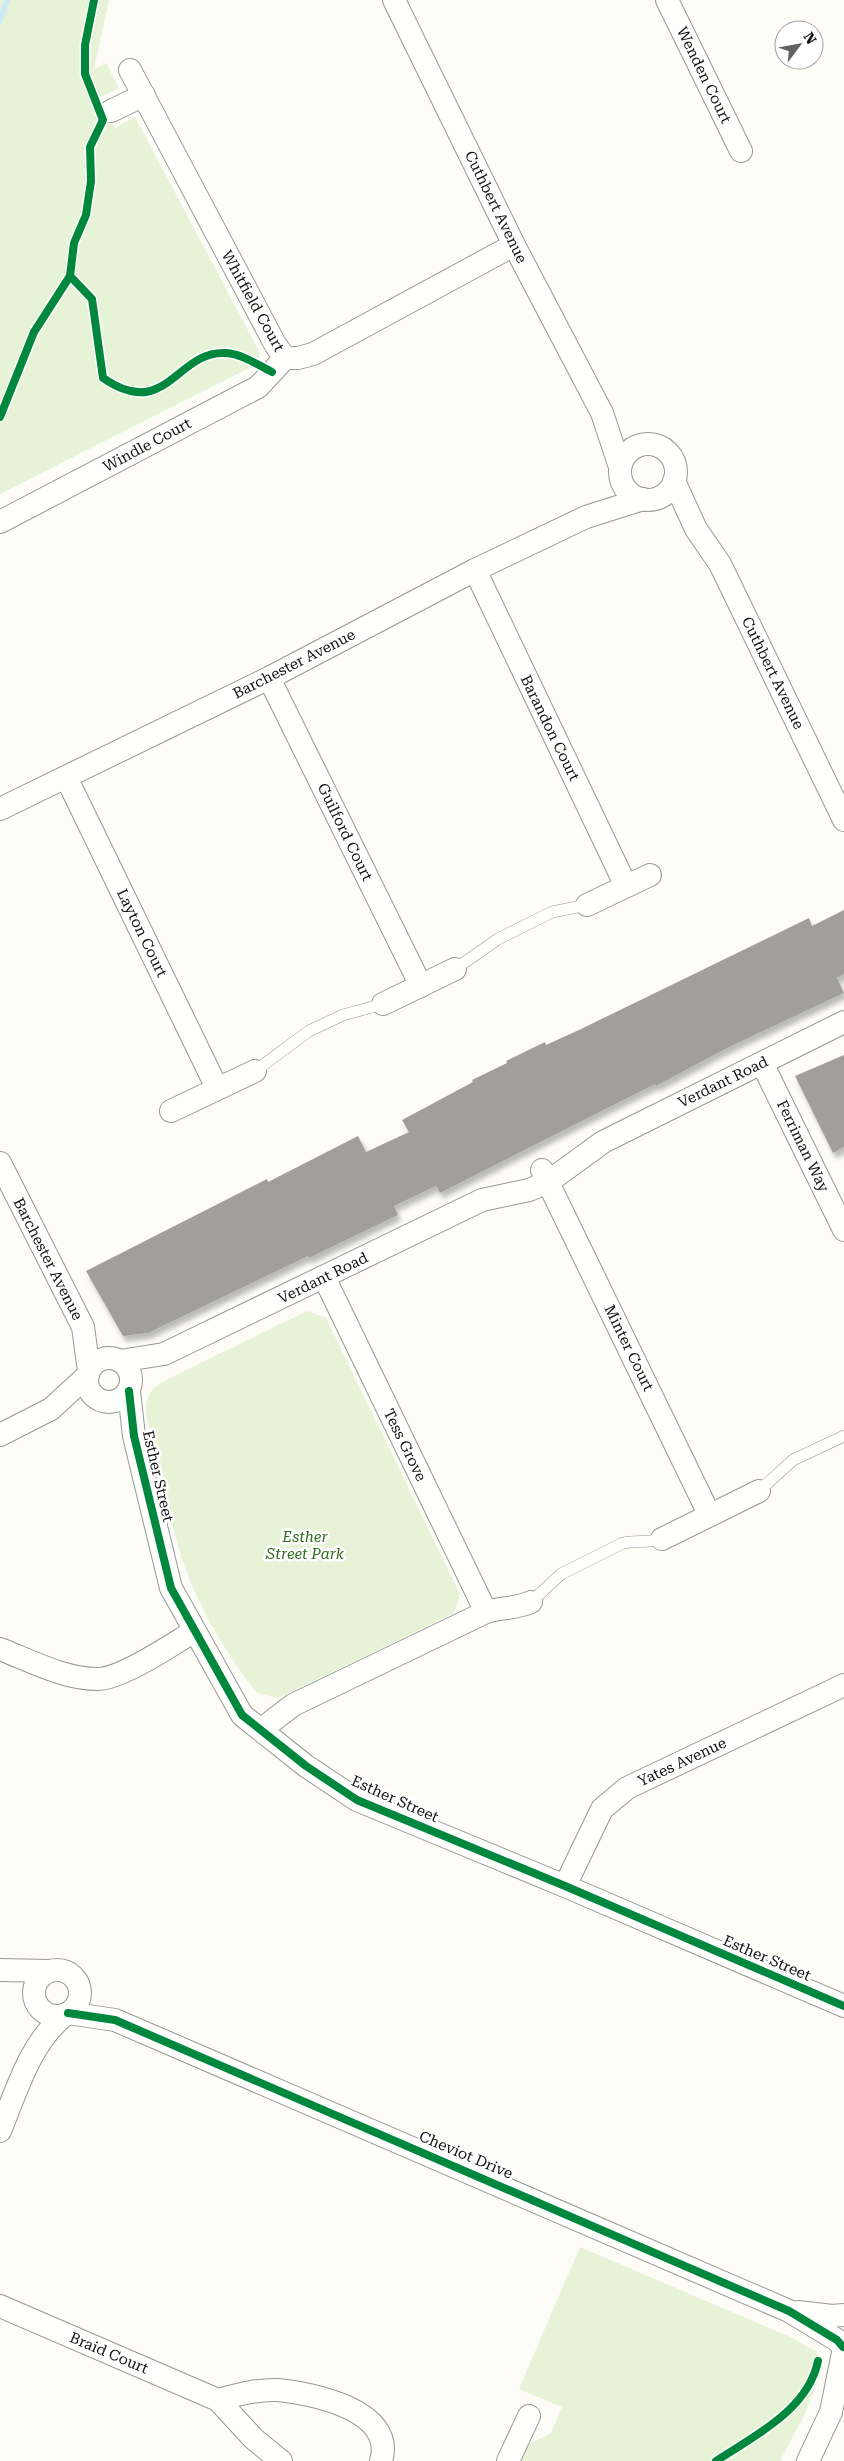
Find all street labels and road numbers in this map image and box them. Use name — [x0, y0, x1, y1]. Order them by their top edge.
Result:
street label: Wenden Court — [673, 24, 735, 127]
street label: Cuthbert Avenue — [461, 148, 531, 266]
street label: Whitfield Court — [218, 247, 288, 355]
street label: Windle Court — [100, 414, 195, 476]
street label: Cuthbert Avenue — [738, 614, 808, 732]
street label: Barchester Avenue — [230, 625, 358, 703]
street label: Barandon Court — [517, 672, 584, 784]
street label: Guilford Court — [314, 780, 377, 884]
street label: Layton Court — [113, 886, 171, 980]
street label: Verdant Road — [675, 1052, 771, 1111]
street label: Ferriman Way — [773, 1097, 833, 1195]
street label: Barchester Avenue — [9, 1195, 87, 1323]
street label: Verdant Road — [275, 1248, 371, 1307]
street label: Minter Court — [600, 1302, 658, 1394]
street label: Tess Grove — [380, 1406, 430, 1484]
street label: Esther Street — [139, 1428, 177, 1524]
street label: Yates Avenue — [635, 1734, 729, 1790]
street label: Esther Street — [349, 1772, 442, 1826]
street label: Esther Street — [721, 1931, 814, 1985]
street label: Cheviot Drive — [417, 2127, 515, 2183]
street label: Braid Court — [67, 2328, 151, 2378]

